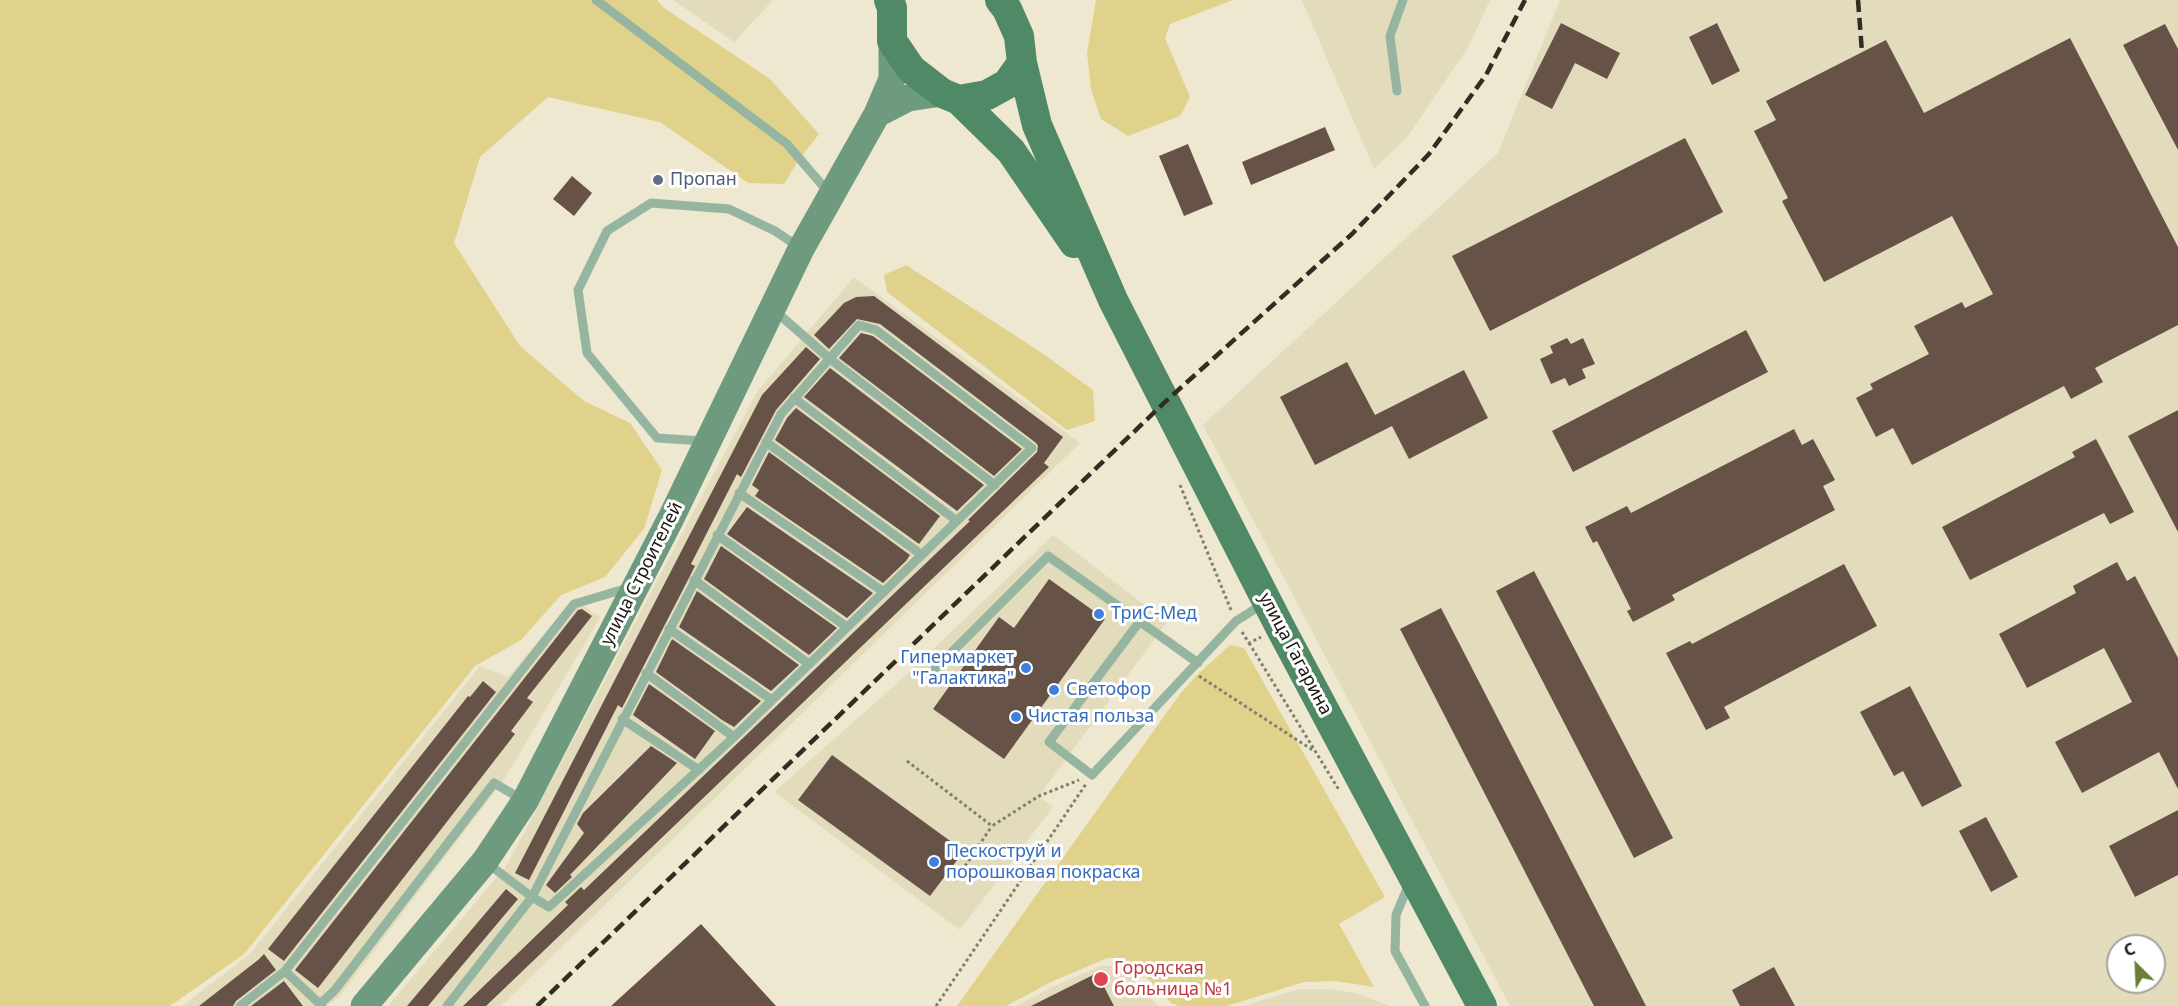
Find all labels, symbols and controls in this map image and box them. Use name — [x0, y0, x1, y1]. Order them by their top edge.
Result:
place label: Пропан — [670, 169, 737, 191]
marker: Пропан — [651, 173, 665, 187]
street label: улица Строителей — [596, 499, 688, 649]
street label: улица Гагарина — [1254, 589, 1336, 719]
place label: ТриС-Мед — [1111, 603, 1197, 625]
marker: ТриС-Мед — [1092, 607, 1106, 621]
place label: Гипермаркет "Галактика" — [900, 647, 1014, 690]
marker: Гипермаркет "Галактика" — [1019, 661, 1033, 675]
place label: Светофор — [1066, 679, 1151, 701]
marker: Светофор — [1047, 683, 1061, 697]
place label: Чистая польза — [1028, 706, 1154, 728]
marker: Чистая польза — [1009, 710, 1023, 724]
place label: Пескоструй и порошковая покраска — [946, 841, 1141, 884]
marker: Пескоструй и порошковая покраска — [927, 855, 941, 869]
north arrow — [2106, 934, 2166, 994]
text: С — [2120, 937, 2139, 962]
place label: Городская больница №1 — [1114, 958, 1232, 1000]
marker: Городская больница №1 — [1092, 970, 1110, 988]

